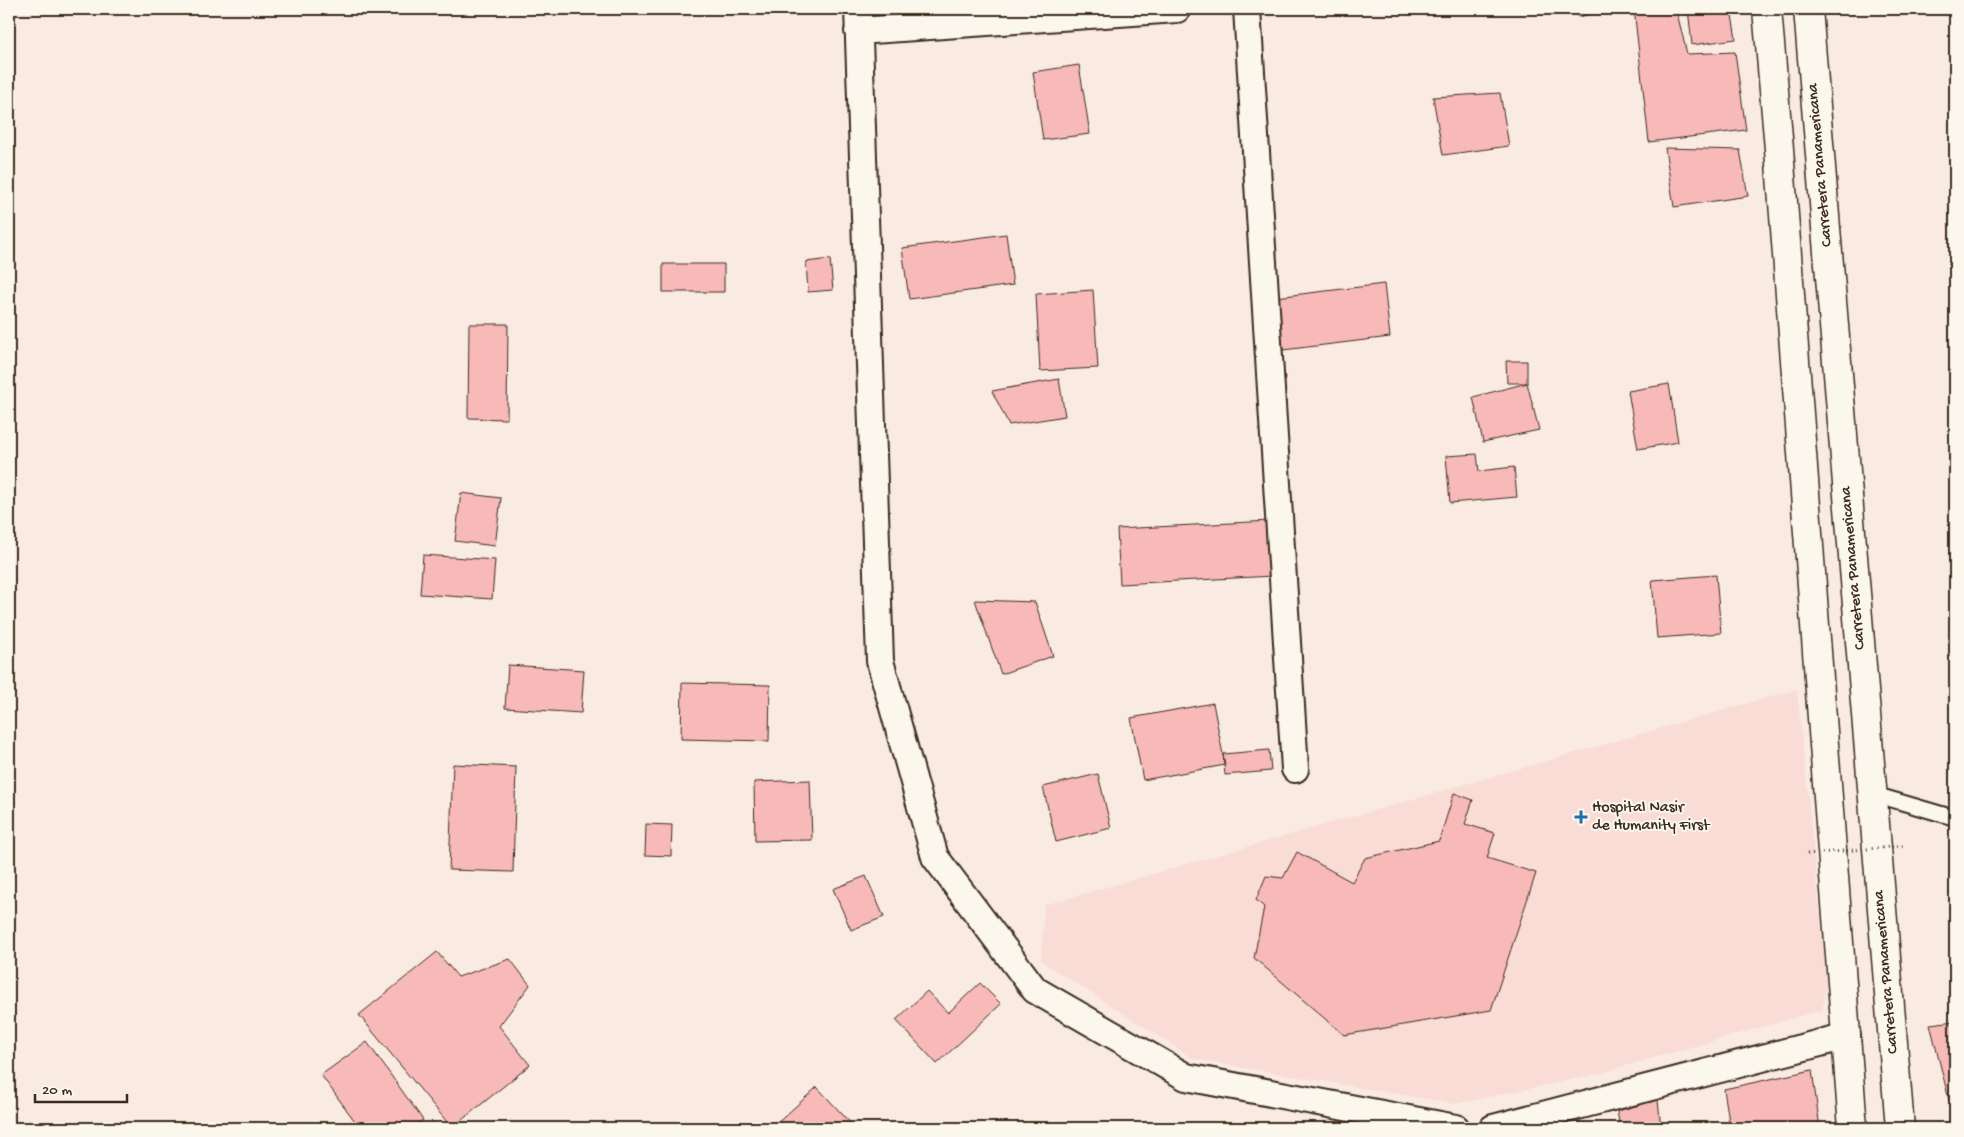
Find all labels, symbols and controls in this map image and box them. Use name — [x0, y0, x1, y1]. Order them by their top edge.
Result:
street label: Carretera Panamericana — [1804, 81, 1838, 248]
street label: Carretera Panamericana — [1837, 484, 1871, 651]
place label: Hospital Nasir de Humanity First — [1592, 799, 1711, 836]
marker: Hospital Nasir de Humanity First — [1574, 810, 1588, 824]
street label: Carretera Panamericana — [1870, 888, 1904, 1055]
scale bar — [35, 1072, 128, 1104]
text: 20 m — [42, 1082, 72, 1100]

